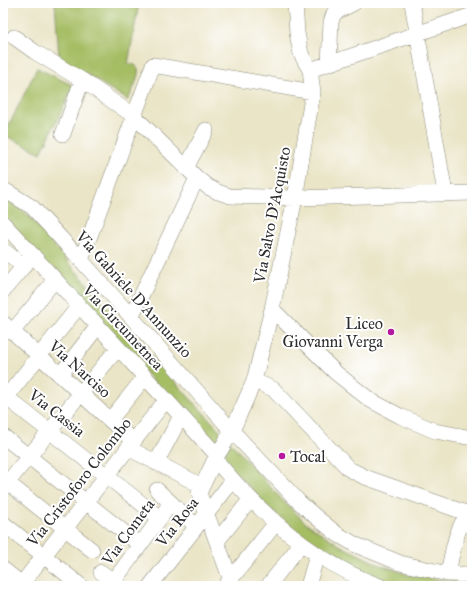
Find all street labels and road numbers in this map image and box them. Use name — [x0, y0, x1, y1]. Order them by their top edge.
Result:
street label: Via Salvo D'Acquisto — [249, 145, 296, 286]
street label: Via Gabriele D'Annunzio — [71, 226, 196, 361]
street label: Via Circumetnea — [78, 280, 168, 374]
street label: Via Narciso — [44, 336, 115, 402]
street label: Via Cassia — [24, 385, 89, 441]
street label: Via Cristoforo Colombo — [22, 414, 135, 551]
street label: Via Rosa — [151, 493, 202, 551]
street label: Via Cometa — [97, 495, 159, 570]

